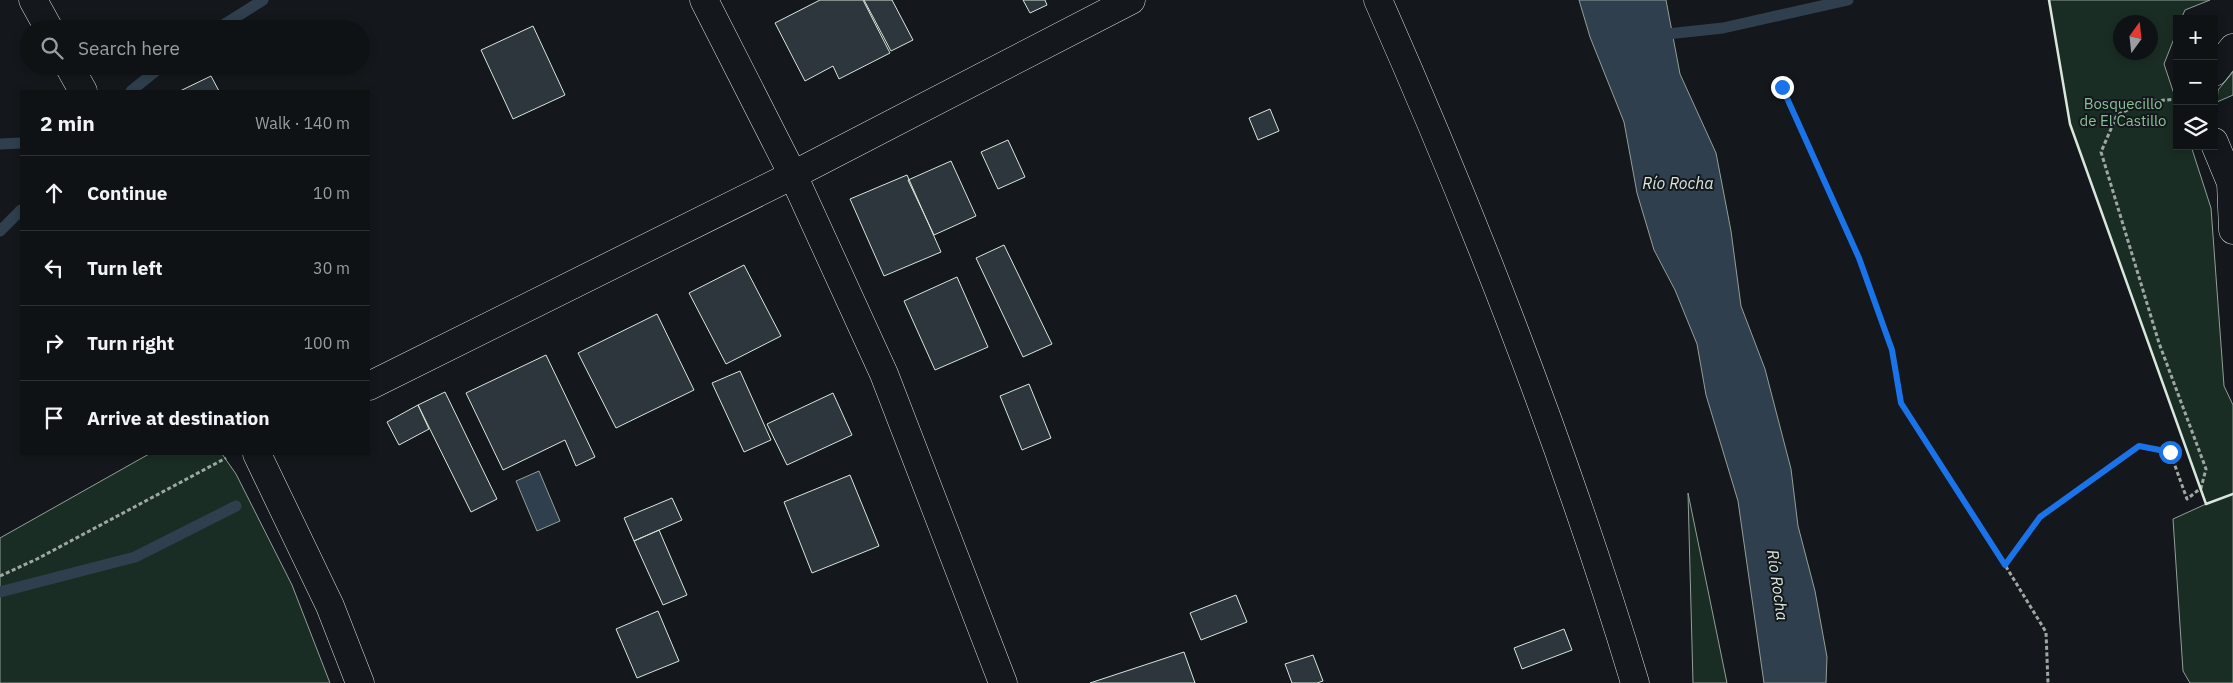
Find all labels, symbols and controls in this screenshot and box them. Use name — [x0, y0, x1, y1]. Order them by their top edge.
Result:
north arrow — [2113, 15, 2158, 60]
map controls — [2173, 15, 2218, 150]
button: + — [2173, 15, 2218, 60]
search box — [20, 20, 370, 75]
icon: search — [38, 34, 66, 62]
text: Search here — [78, 36, 180, 60]
button: − — [2173, 60, 2218, 105]
route end — [1771, 76, 1794, 99]
park label: Bosquecillo de El Castillo — [2080, 94, 2166, 130]
button: layers — [2173, 105, 2218, 150]
text: 2 min — [40, 109, 95, 137]
text: Walk · 140 m — [255, 113, 350, 133]
water label: Río Rocha — [1642, 173, 1714, 193]
icon: ahead — [40, 179, 68, 207]
text: Continue — [87, 181, 167, 205]
text: 10 m — [313, 183, 350, 203]
icon: left — [40, 254, 68, 282]
text: Turn left — [87, 256, 163, 280]
text: 30 m — [313, 258, 350, 278]
icon: right — [40, 329, 68, 357]
text: Turn right — [87, 331, 174, 355]
text: 100 m — [303, 333, 350, 353]
icon: arrive — [40, 404, 68, 432]
text: Arrive at destination — [87, 406, 270, 430]
route start — [2159, 441, 2182, 464]
water label: Río Rocha — [1763, 548, 1793, 622]

